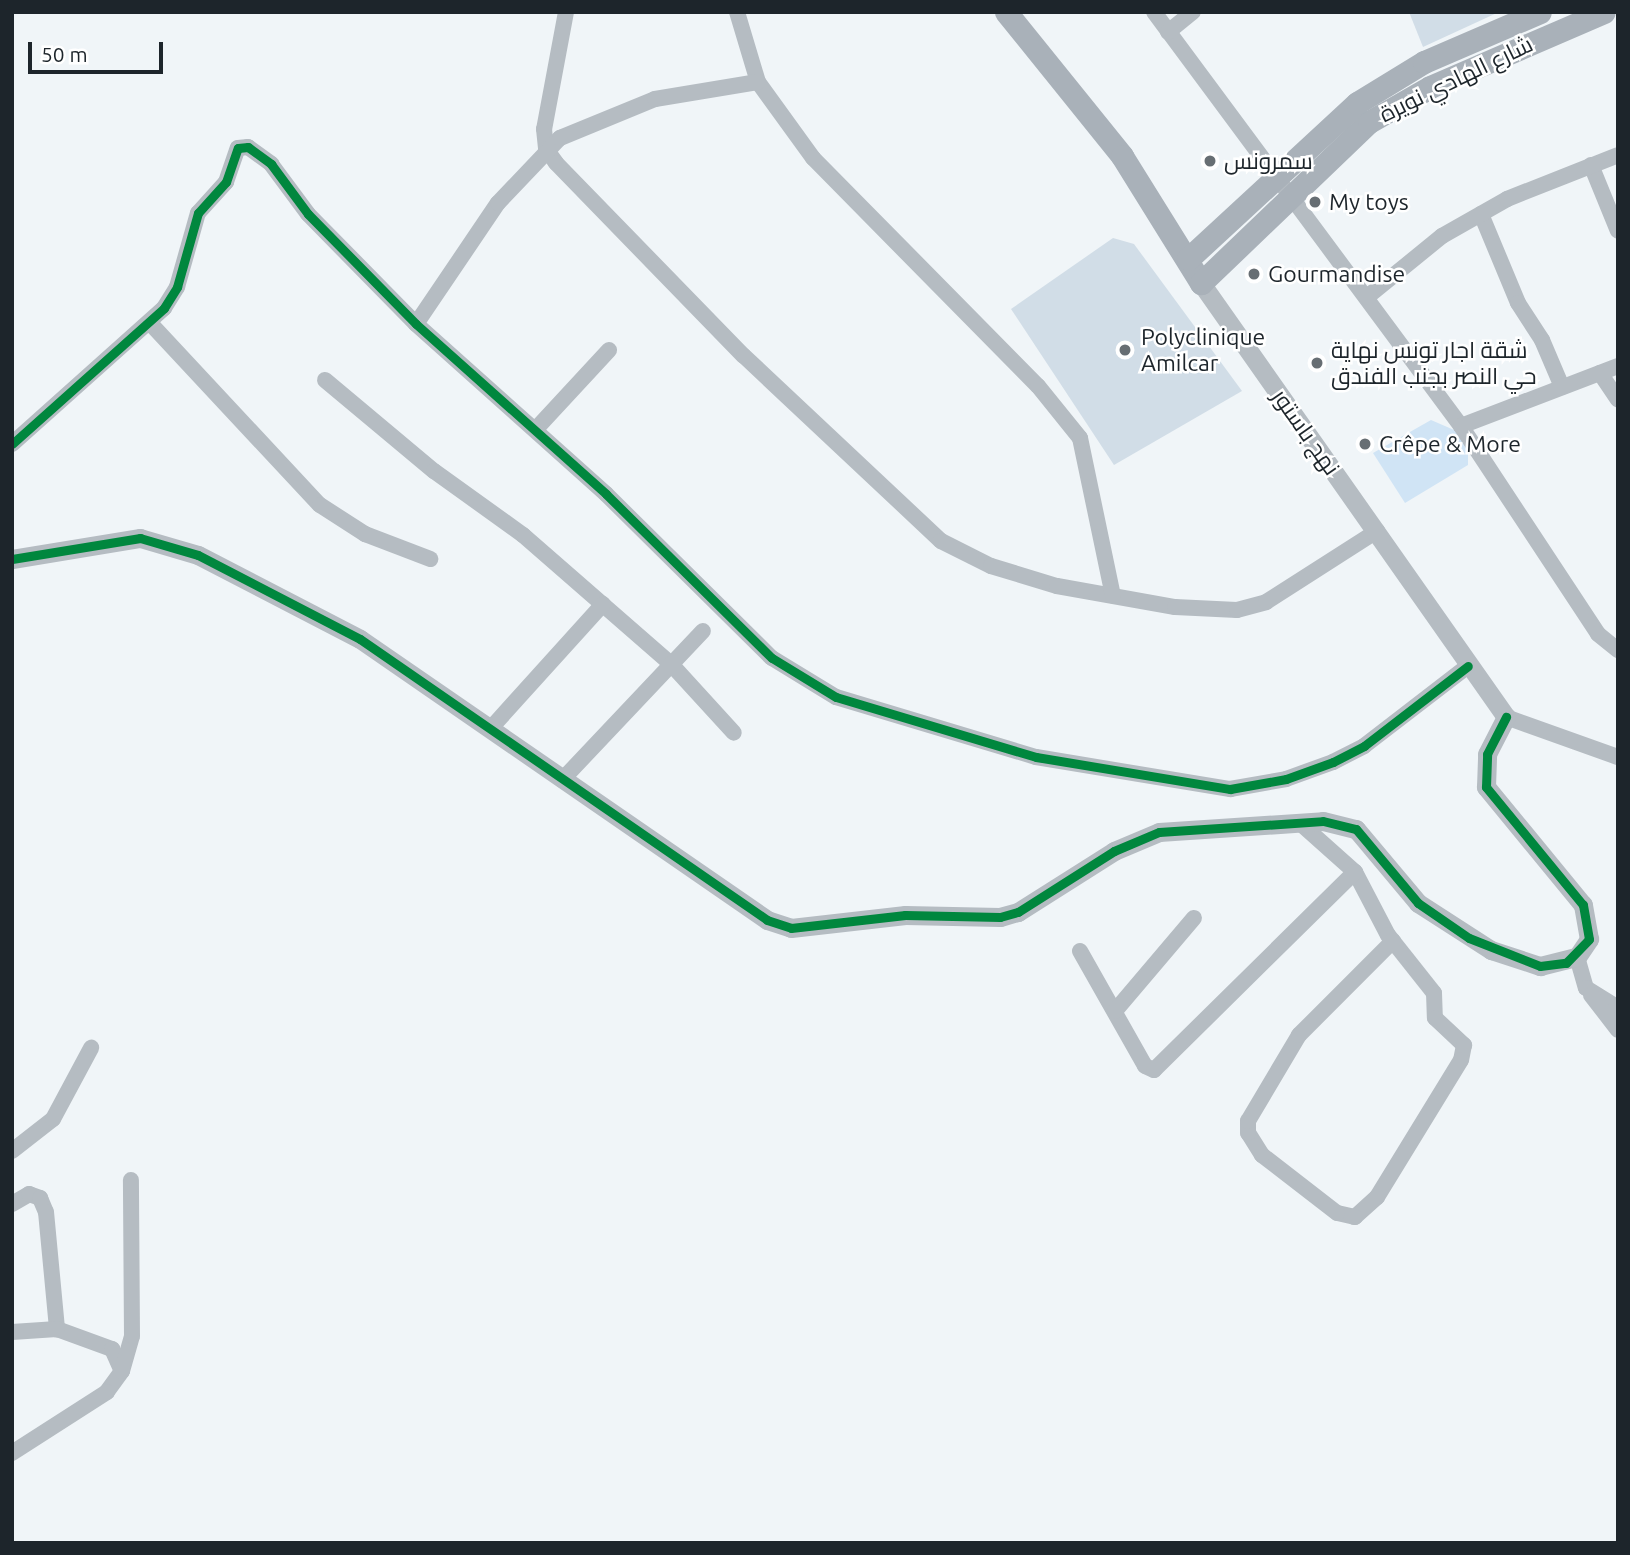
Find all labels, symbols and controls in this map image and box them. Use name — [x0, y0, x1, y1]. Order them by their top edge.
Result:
scale bar — [32, 28, 166, 72]
street label: شارع الهادي نويرة — [1375, 30, 1537, 128]
text: 50 m — [41, 42, 88, 66]
place label: سمرونس — [1224, 147, 1313, 175]
marker: سمرونس — [1202, 153, 1218, 169]
place label: My toys — [1329, 188, 1409, 216]
marker: My toys — [1307, 194, 1323, 210]
place label: Gourmandise — [1268, 260, 1405, 288]
marker: Gourmandise — [1246, 266, 1262, 282]
place label: Polyclinique Amilcar — [1141, 323, 1265, 377]
place label: شقة اجار تونس نهاية حي النصر بجنب الفندق — [1331, 336, 1537, 390]
marker: Polyclinique Amilcar — [1115, 340, 1135, 360]
marker: شقة اجار تونس نهاية حي النصر بجنب الفندق — [1309, 355, 1325, 371]
street label: نهج باستور — [1266, 384, 1346, 480]
place label: Crêpe & More — [1379, 430, 1521, 458]
marker: Crêpe & More — [1357, 436, 1373, 452]

